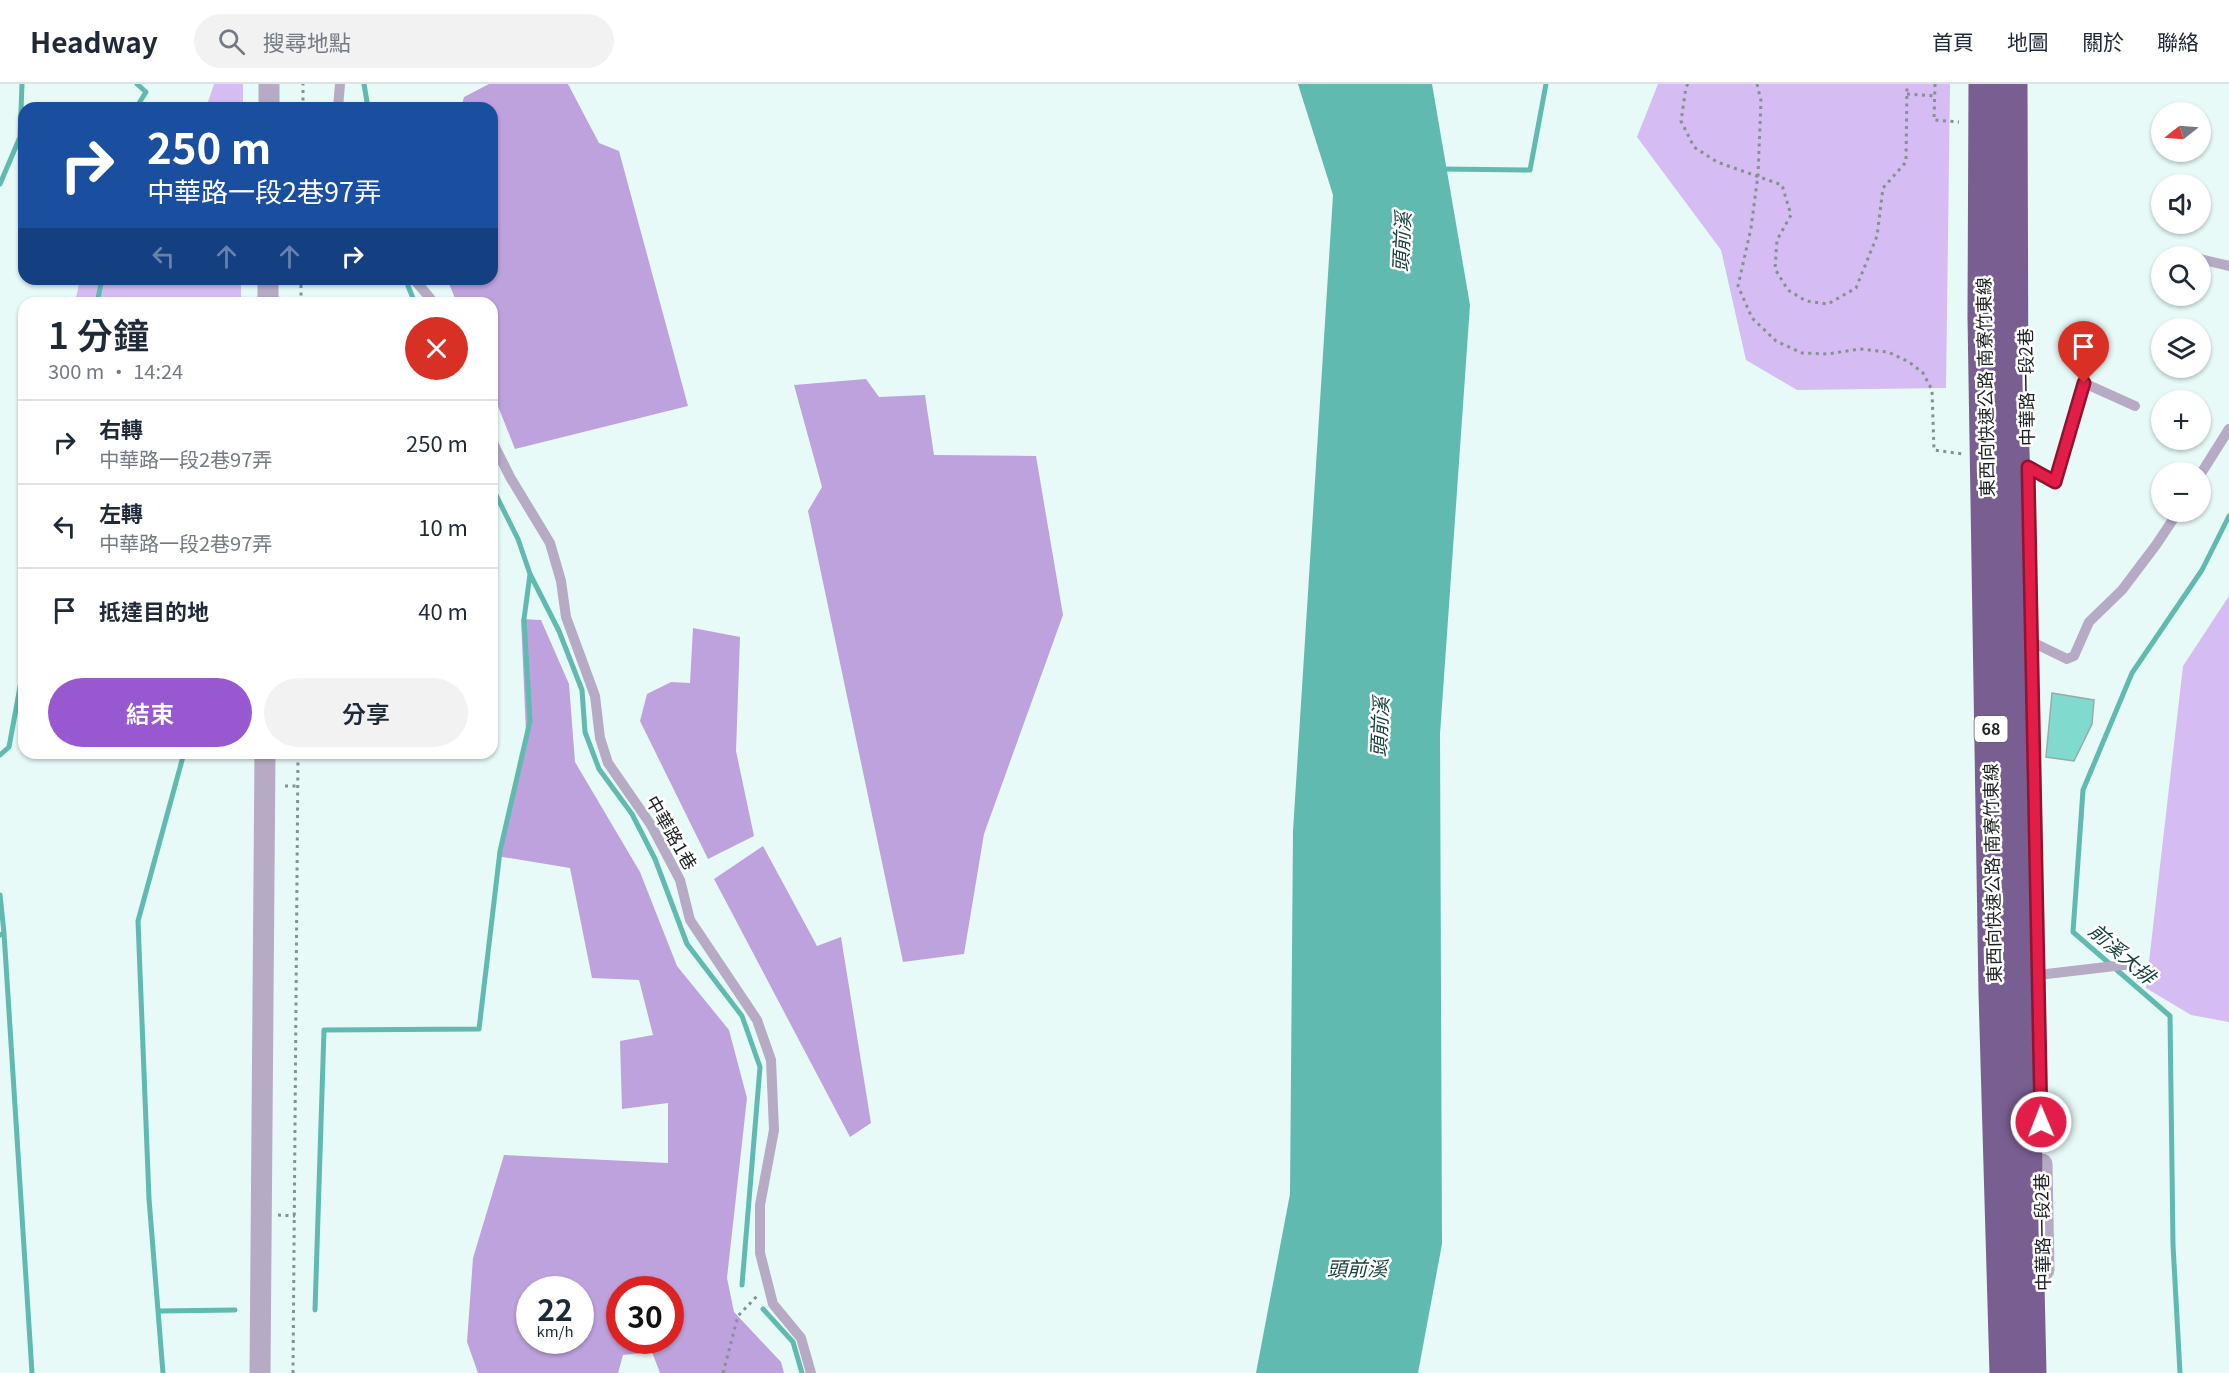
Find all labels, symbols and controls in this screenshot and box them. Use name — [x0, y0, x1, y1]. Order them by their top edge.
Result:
search box — [194, 14, 614, 68]
text: Headway — [30, 21, 158, 61]
icon: search — [215, 25, 248, 58]
text: 搜尋地點 — [263, 25, 351, 57]
text: 首頁 — [1932, 26, 1974, 56]
text: 地圖 — [2007, 26, 2049, 56]
text: 關於 — [2082, 26, 2124, 56]
text: 聯絡 — [2157, 26, 2199, 56]
north arrow — [2151, 102, 2211, 162]
map controls — [2151, 102, 2211, 522]
text: 250 m — [147, 115, 271, 176]
icon: right — [48, 126, 126, 204]
text: 中華路一段2巷97弄 — [147, 171, 381, 210]
button: sound — [2151, 174, 2211, 234]
water label: 頭前溪 — [1384, 208, 1417, 273]
icon: left — [147, 240, 180, 273]
icon: ahead — [210, 240, 243, 273]
icon: ahead — [273, 240, 306, 273]
icon: right — [336, 240, 369, 273]
button: search — [2151, 246, 2211, 306]
street label: 東西向快速公路 南寮竹東線 — [1969, 277, 1999, 497]
text: 1 分鐘 — [48, 307, 149, 359]
button: close — [405, 317, 468, 380]
button: layers — [2151, 318, 2211, 378]
pin — [2058, 321, 2109, 383]
street label: 中華路一段2巷 — [2011, 328, 2039, 446]
icon: arrive — [2067, 330, 2100, 363]
text: 300 m · 14:24 — [48, 356, 183, 385]
button: + — [2151, 390, 2211, 450]
text: 右轉 — [99, 412, 143, 444]
icon: right — [48, 426, 81, 459]
text: 250 m — [406, 426, 468, 458]
text: 中華路一段2巷97弄 — [99, 444, 272, 473]
button: − — [2151, 462, 2211, 522]
text: 左轉 — [99, 496, 143, 528]
icon: left — [48, 510, 81, 543]
text: 10 m — [418, 510, 468, 542]
text: 中華路一段2巷97弄 — [99, 528, 272, 557]
icon: arrive — [48, 594, 81, 627]
text: 抵達目的地 — [99, 594, 209, 626]
text: 40 m — [418, 594, 468, 626]
button: 結束 — [48, 678, 252, 747]
button: 分享 — [264, 678, 468, 747]
water label: 頭前溪 — [1362, 693, 1395, 758]
road number: 68 — [1974, 716, 2008, 742]
street label: 東西向快速公路 南寮竹東線 — [1976, 763, 2006, 983]
street label: 中華路1巷 — [641, 790, 704, 874]
water label: 前溪大排 — [2083, 916, 2165, 992]
position arrow — [2009, 1090, 2073, 1154]
street label: 中華路一段2巷 — [2027, 1173, 2055, 1291]
water label: 頭前溪 — [1327, 1253, 1390, 1282]
speed limit sign: 30 — [606, 1276, 684, 1354]
text: 22 — [537, 1286, 573, 1330]
text: km/h — [536, 1320, 574, 1341]

